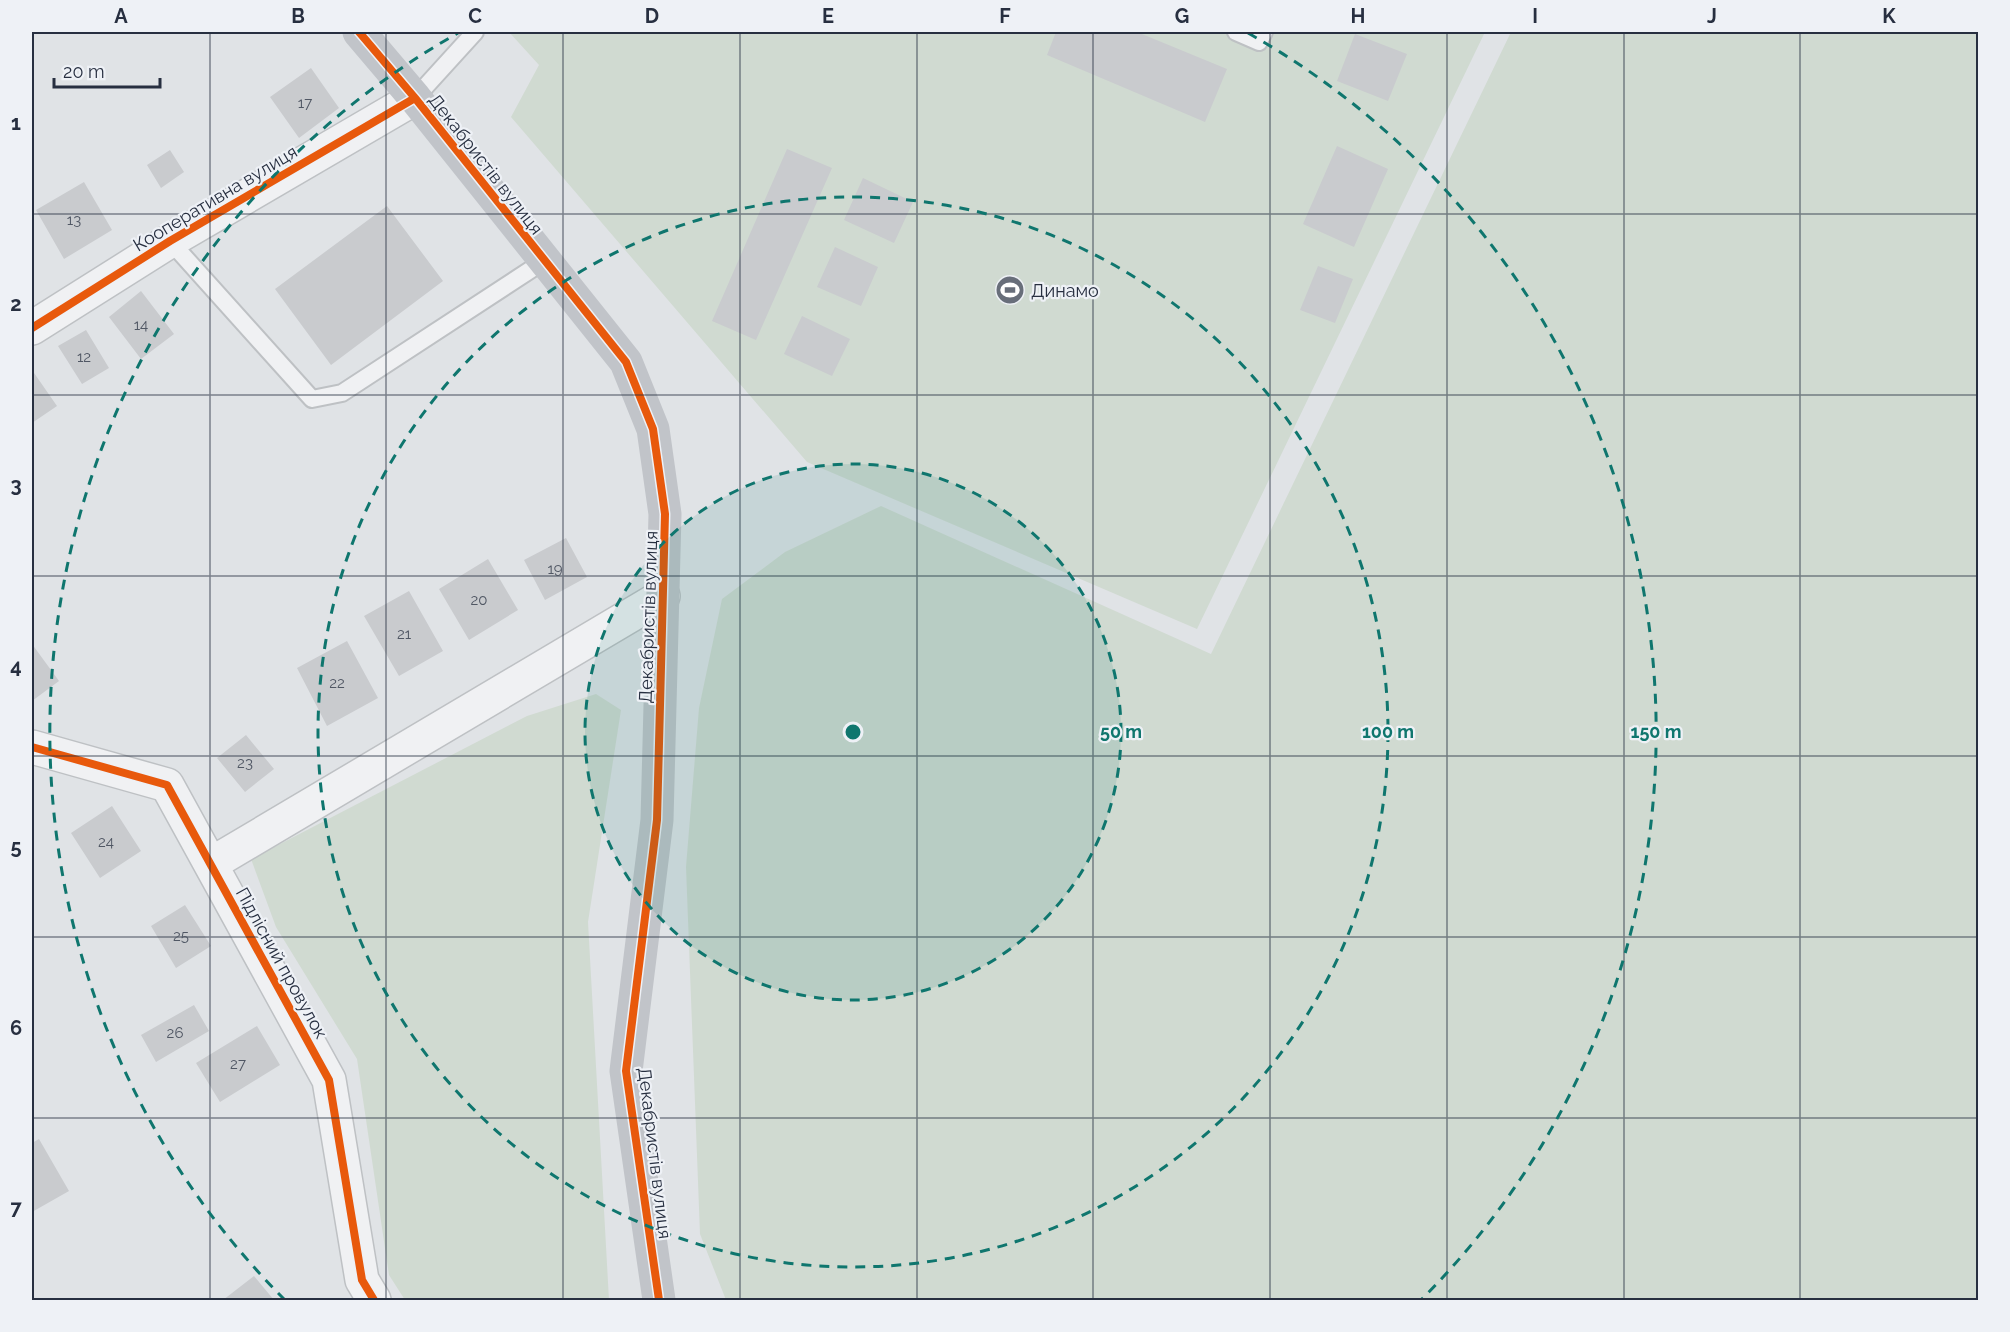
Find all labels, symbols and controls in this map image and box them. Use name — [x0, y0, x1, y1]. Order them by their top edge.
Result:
text: A — [114, 4, 128, 28]
text: B — [291, 4, 305, 28]
text: C — [468, 4, 482, 28]
text: D — [645, 4, 659, 28]
text: E — [822, 4, 834, 28]
text: F — [999, 4, 1011, 28]
text: G — [1175, 4, 1189, 28]
text: H — [1351, 4, 1365, 28]
text: I — [1532, 4, 1538, 28]
text: J — [1707, 4, 1717, 28]
text: K — [1882, 4, 1896, 28]
scale bar — [54, 51, 160, 89]
text: 20 m — [63, 61, 105, 82]
street label: Декабристів вулиця — [425, 90, 547, 238]
house number: 17 — [298, 94, 312, 112]
text: 1 — [11, 111, 21, 135]
street label: Кооперативна вулиця — [129, 141, 301, 255]
house number: 13 — [67, 211, 81, 229]
sports icon: Динамо — [994, 274, 1026, 306]
place label: Динамо — [1031, 280, 1099, 301]
text: 2 — [10, 292, 22, 316]
house number: 14 — [134, 316, 148, 334]
house number: 12 — [77, 348, 91, 366]
text: 3 — [10, 473, 22, 497]
street label: Декабристів вулиця — [634, 530, 662, 704]
house number: 19 — [547, 560, 563, 578]
house number: 20 — [471, 591, 488, 609]
house number: 21 — [397, 625, 412, 643]
text: 4 — [10, 654, 22, 678]
house number: 22 — [329, 674, 345, 692]
text: 50 m — [1100, 721, 1142, 742]
text: 100 m — [1362, 721, 1414, 742]
text: 150 m — [1631, 721, 1682, 742]
centre of rings — [843, 722, 863, 742]
house number: 23 — [237, 754, 253, 772]
house number: 24 — [98, 833, 114, 851]
text: 5 — [10, 835, 22, 859]
street label: Підлісний провулок — [232, 884, 332, 1042]
house number: 25 — [173, 927, 189, 945]
text: 6 — [10, 1016, 22, 1040]
house number: 26 — [167, 1024, 183, 1042]
house number: 27 — [230, 1055, 246, 1073]
street label: Декабристів вулиця — [634, 1066, 676, 1240]
text: 7 — [10, 1196, 22, 1220]

